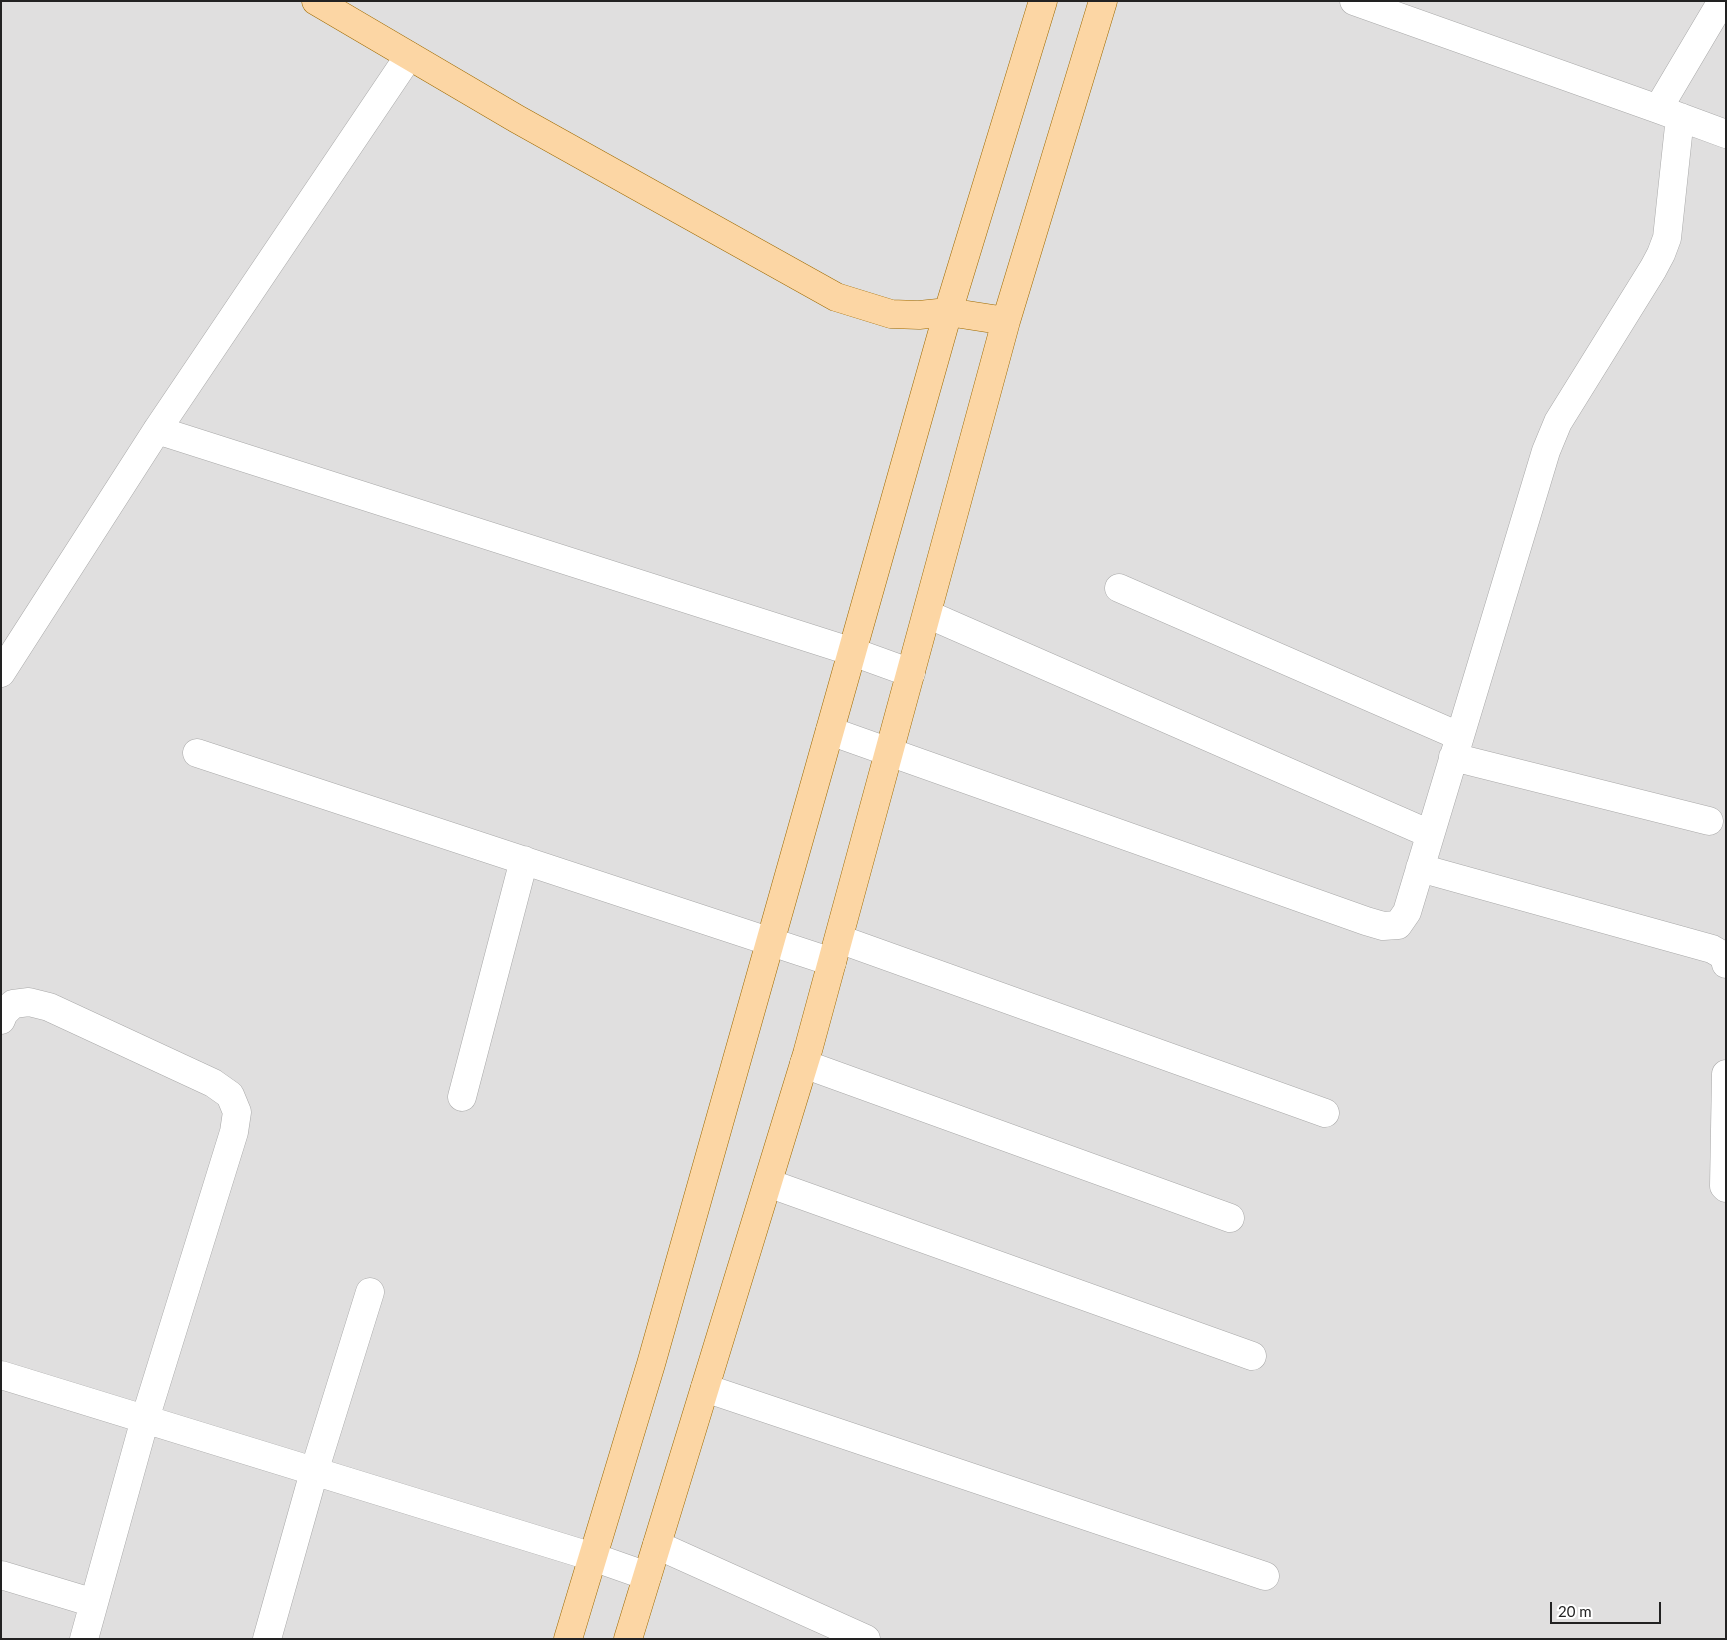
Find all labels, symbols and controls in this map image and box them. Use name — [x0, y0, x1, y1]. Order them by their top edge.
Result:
scale bar — [1552, 1592, 1663, 1624]
text: 20 m — [1558, 1602, 1592, 1620]

